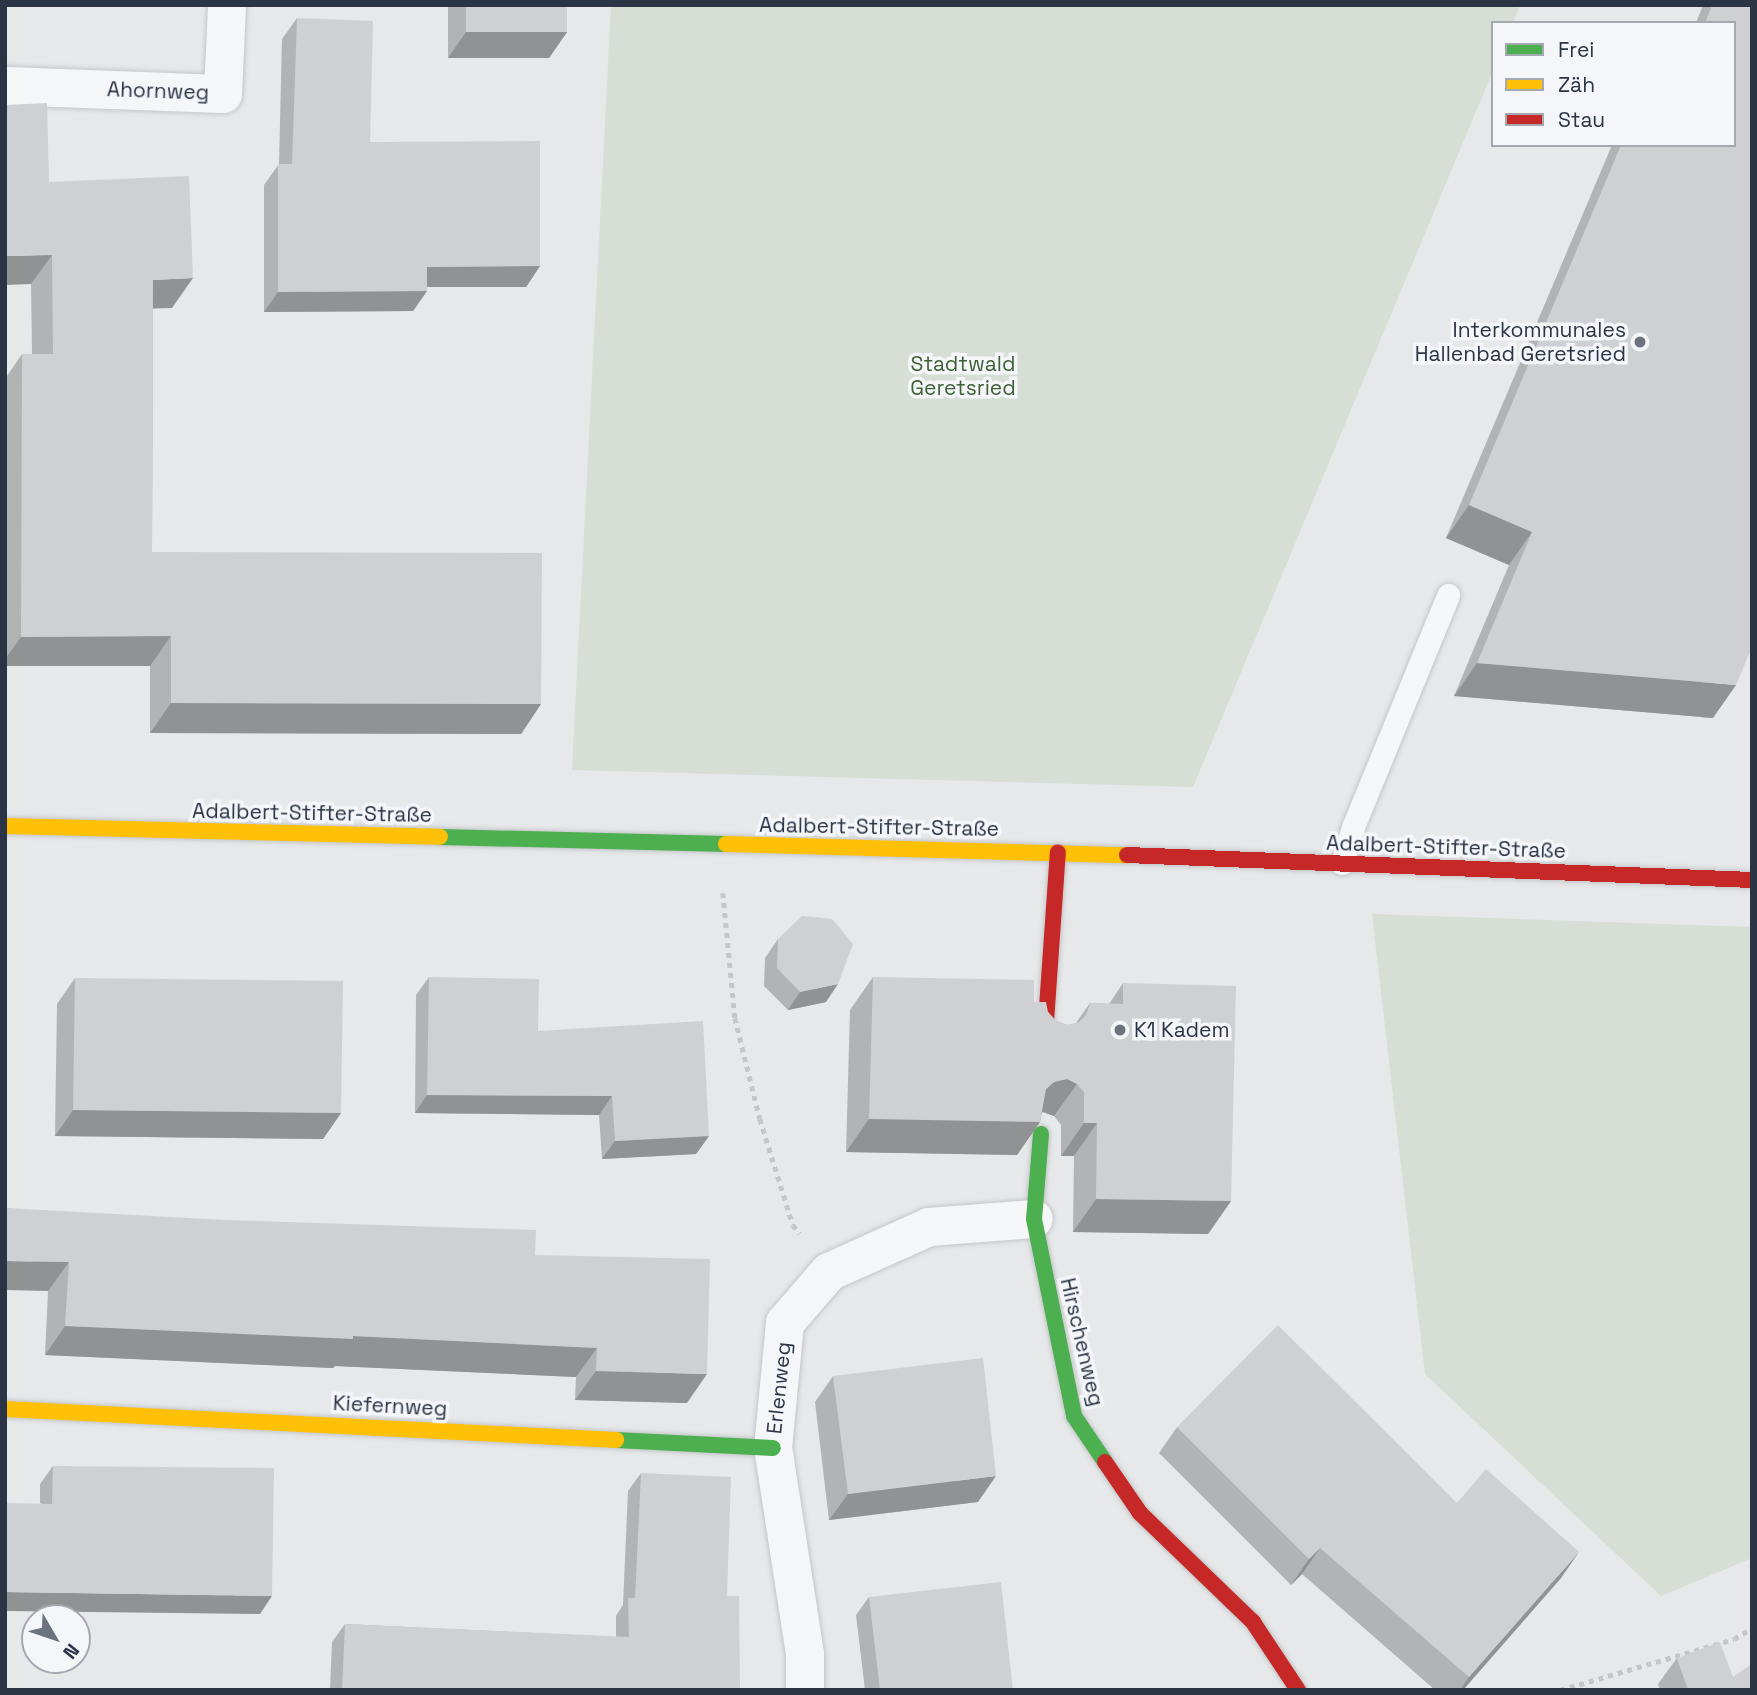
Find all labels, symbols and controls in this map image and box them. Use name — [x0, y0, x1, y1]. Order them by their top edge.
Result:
legend — [1491, 21, 1736, 147]
text: Frei — [1558, 36, 1594, 63]
text: Zäh — [1558, 71, 1595, 98]
street label: Ahornweg — [106, 77, 210, 105]
text: Stau — [1558, 106, 1605, 133]
place label: Interkommunales Hallenbad Geretsried — [1415, 317, 1626, 367]
marker: Interkommunales Hallenbad Geretsried — [1632, 334, 1648, 350]
park label: Stadtwald Geretsried — [910, 351, 1016, 401]
street label: Adalbert-Stifter-Straße — [192, 798, 432, 828]
street label: Adalbert-Stifter-Straße — [759, 812, 999, 842]
street label: Adalbert-Stifter-Straße — [1326, 830, 1566, 864]
place label: K1 Kadem — [1134, 1017, 1230, 1043]
marker: K1 Kadem — [1112, 1022, 1128, 1038]
street label: Hirschenweg — [1055, 1275, 1109, 1409]
street label: Erlenweg — [762, 1341, 796, 1435]
street label: Kiefernweg — [332, 1390, 448, 1422]
north arrow — [21, 1604, 91, 1674]
text: N — [57, 1638, 85, 1664]

